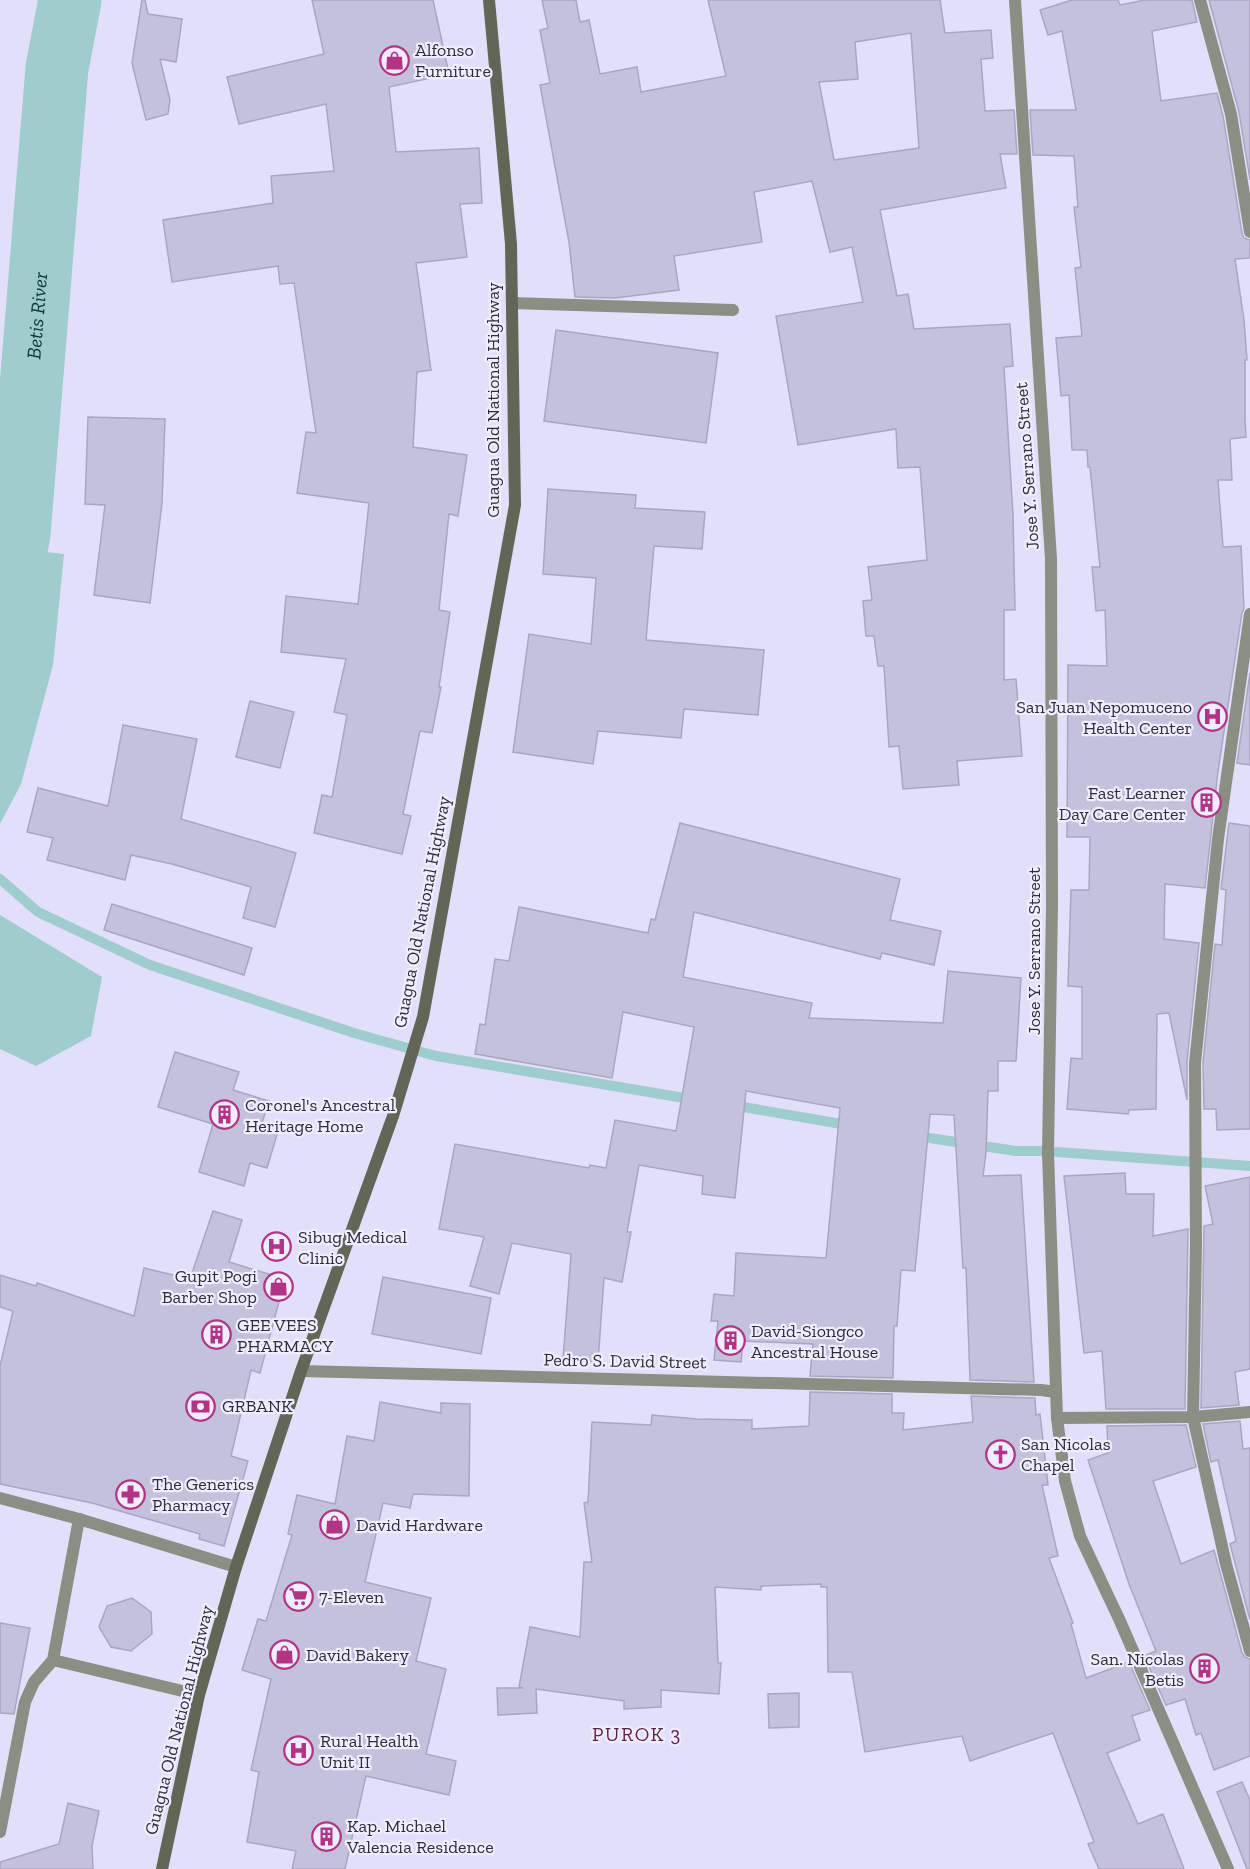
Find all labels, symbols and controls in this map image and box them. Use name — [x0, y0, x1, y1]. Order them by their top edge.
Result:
place label: Alfonso Furniture — [415, 39, 491, 82]
shop icon: Alfonso Furniture — [378, 44, 410, 76]
water label: Betis River — [21, 271, 52, 360]
street label: Guagua Old National Highway — [482, 281, 504, 518]
street label: Jose Y. Serrano Street — [1010, 381, 1044, 550]
place label: San Juan Nepomuceno Health Center — [1016, 696, 1192, 739]
hospital icon: San Juan Nepomuceno Health Center — [1197, 701, 1229, 733]
place label: Fast Learner Day Care Center — [1059, 782, 1186, 825]
building icon: Fast Learner Day Care Center — [1191, 787, 1223, 819]
street label: Guagua Old National Highway — [389, 794, 455, 1030]
street label: Jose Y. Serrano Street — [1023, 867, 1045, 1035]
place label: Coronel's Ancestral Heritage Home — [245, 1094, 395, 1137]
building icon: Coronel's Ancestral Heritage Home — [208, 1099, 240, 1131]
place label: Sibug Medical Clinic — [298, 1226, 407, 1269]
hospital icon: Sibug Medical Clinic — [261, 1231, 293, 1263]
place label: Gupit Pogi Barber Shop — [162, 1265, 257, 1308]
shop icon: Gupit Pogi Barber Shop — [262, 1270, 294, 1302]
place label: GEE VEES PHARMACY — [237, 1314, 333, 1357]
building icon: GEE VEES PHARMACY — [200, 1319, 232, 1351]
place label: David-Siongco Ancestral House — [751, 1320, 878, 1363]
building icon: David-Siongco Ancestral House — [714, 1325, 746, 1357]
street label: Pedro S. David Street — [543, 1349, 707, 1373]
bank icon: GRBANK — [185, 1390, 217, 1422]
place label: GRBANK — [222, 1395, 293, 1417]
place label: San Nicolas Chapel — [1021, 1433, 1111, 1476]
church icon: San Nicolas Chapel — [984, 1438, 1016, 1470]
place label: The Generics Pharmacy — [152, 1473, 254, 1516]
pharmacy icon: The Generics Pharmacy — [115, 1478, 147, 1510]
shop icon: David Hardware — [319, 1509, 351, 1541]
place label: David Hardware — [356, 1514, 483, 1536]
supermarket icon: 7-Eleven — [282, 1581, 314, 1613]
place label: 7-Eleven — [319, 1586, 385, 1608]
street label: Guagua Old National Highway — [140, 1602, 218, 1837]
shop icon: David Bakery — [269, 1639, 301, 1671]
place label: David Bakery — [306, 1644, 410, 1666]
place label: San. Nicolas Betis — [1091, 1648, 1184, 1691]
building icon: San. Nicolas Betis — [1189, 1653, 1221, 1685]
district label: PUROK 3 — [592, 1722, 682, 1746]
place label: Rural Health Unit II — [320, 1730, 418, 1773]
hospital icon: Rural Health Unit II — [283, 1735, 315, 1767]
place label: Kap. Michael Valencia Residence — [346, 1815, 494, 1858]
building icon: Kap. Michael Valencia Residence — [310, 1820, 342, 1852]

